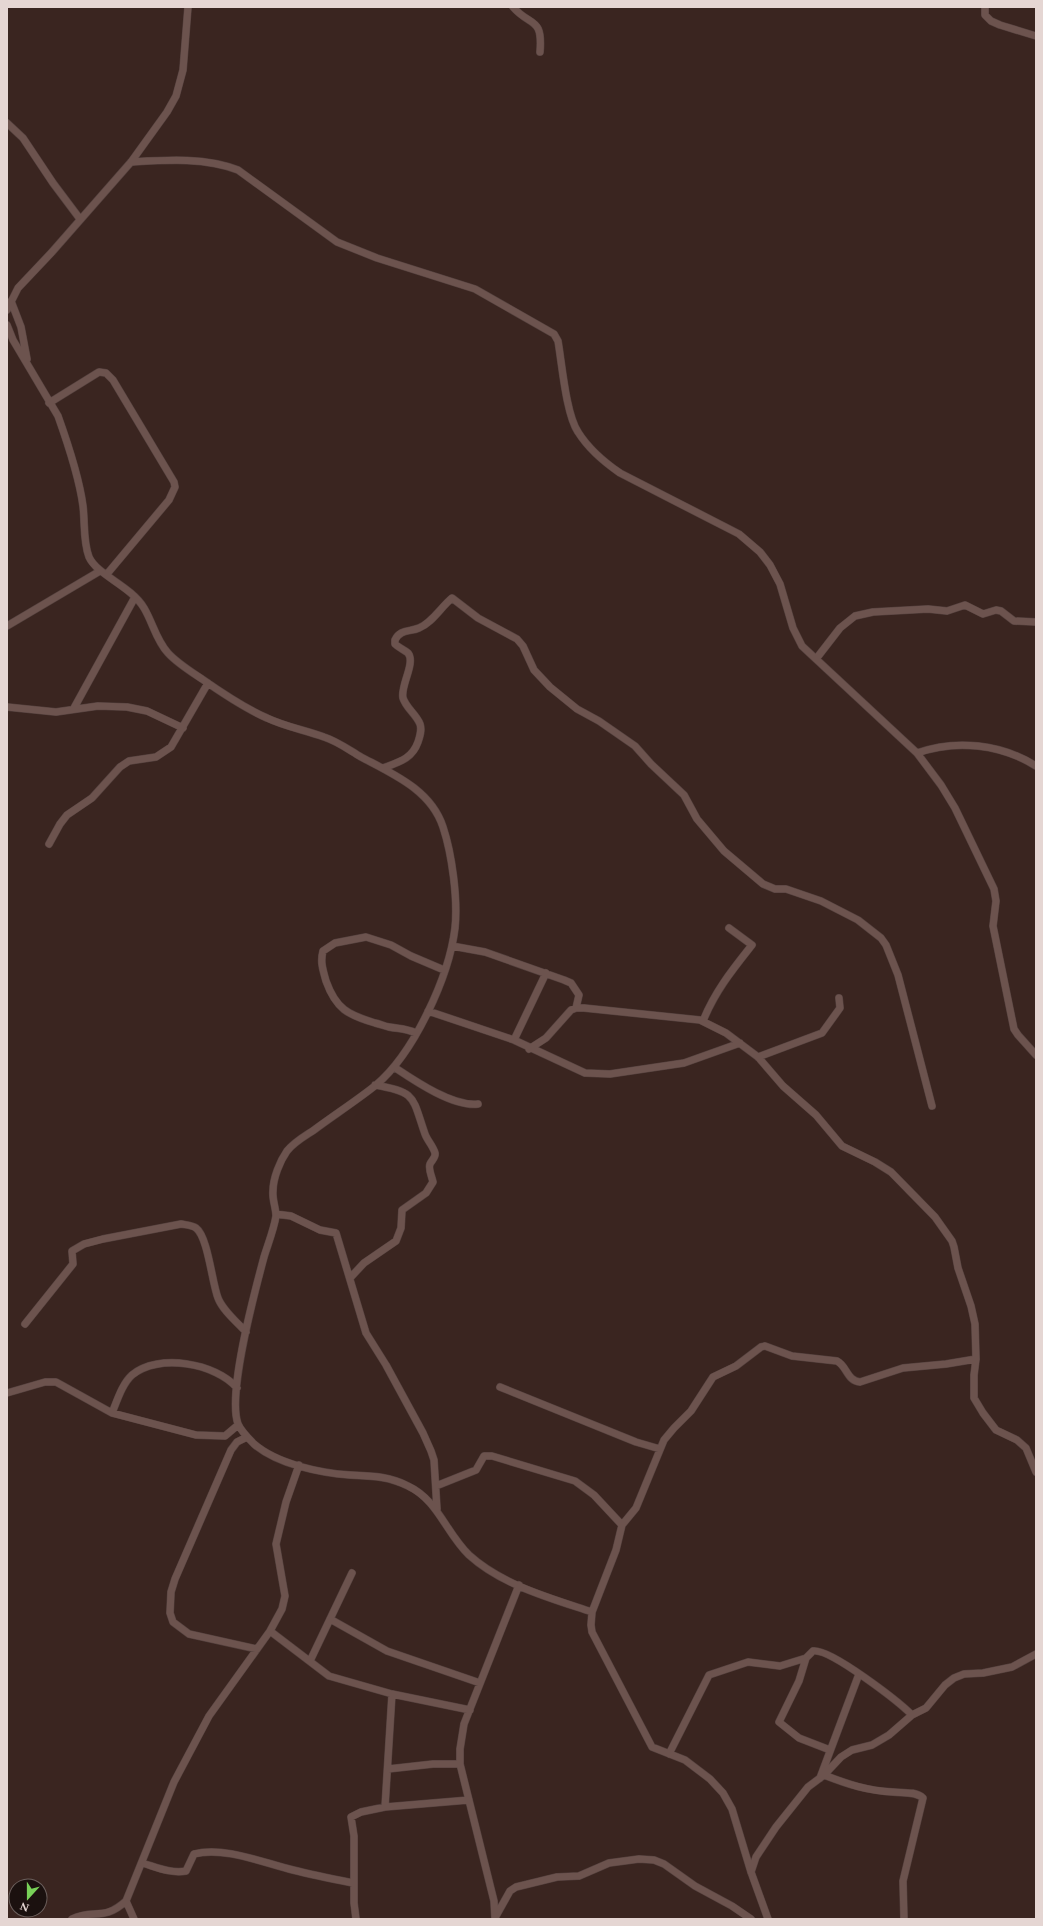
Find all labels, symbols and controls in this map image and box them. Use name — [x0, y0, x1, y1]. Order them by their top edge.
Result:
north arrow — [8, 1878, 48, 1918]
text: N — [17, 1897, 32, 1916]

